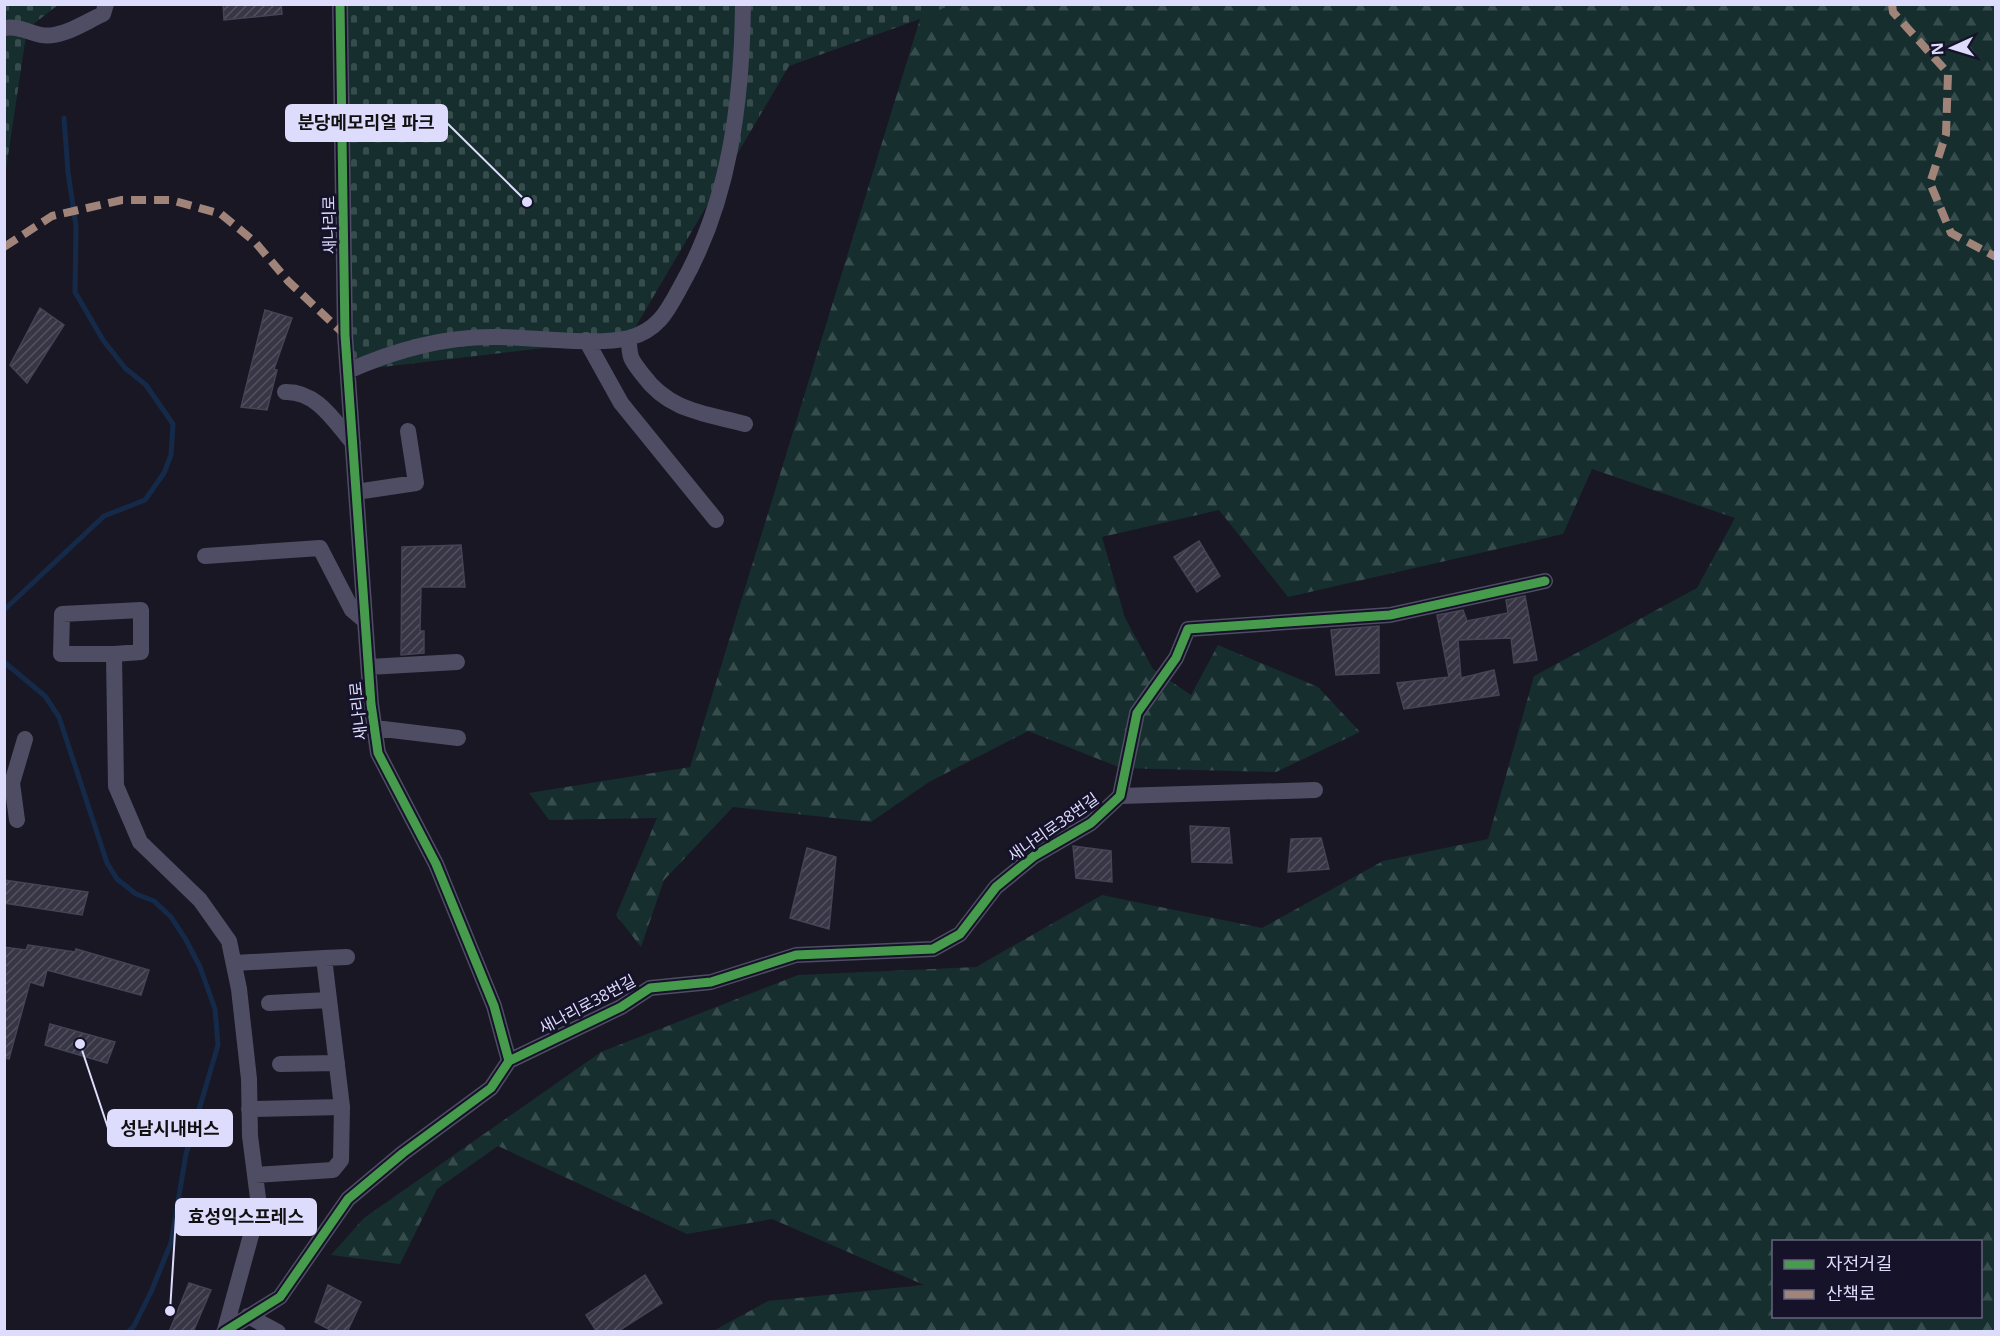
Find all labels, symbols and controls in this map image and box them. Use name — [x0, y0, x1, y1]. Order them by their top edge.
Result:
north arrow — [1922, 18, 1982, 78]
text: N — [1926, 42, 1948, 56]
callout: 분당메모리얼 파크 — [286, 105, 447, 141]
text: 분당메모리얼 파크 — [297, 110, 435, 134]
street label: 새나리로 — [317, 195, 341, 255]
street label: 새나리로 — [344, 680, 372, 741]
street label: 새나리로38번길 — [1003, 787, 1103, 867]
street label: 새나리로38번길 — [535, 969, 639, 1039]
callout: 성남시내버스 — [108, 1110, 232, 1146]
text: 성남시내버스 — [120, 1116, 220, 1140]
callout: 효성익스프레스 — [176, 1199, 316, 1235]
text: 효성익스프레스 — [188, 1204, 304, 1228]
legend — [1772, 1240, 1982, 1318]
text: 자전거길 — [1826, 1251, 1892, 1275]
text: 산책로 — [1826, 1281, 1876, 1305]

